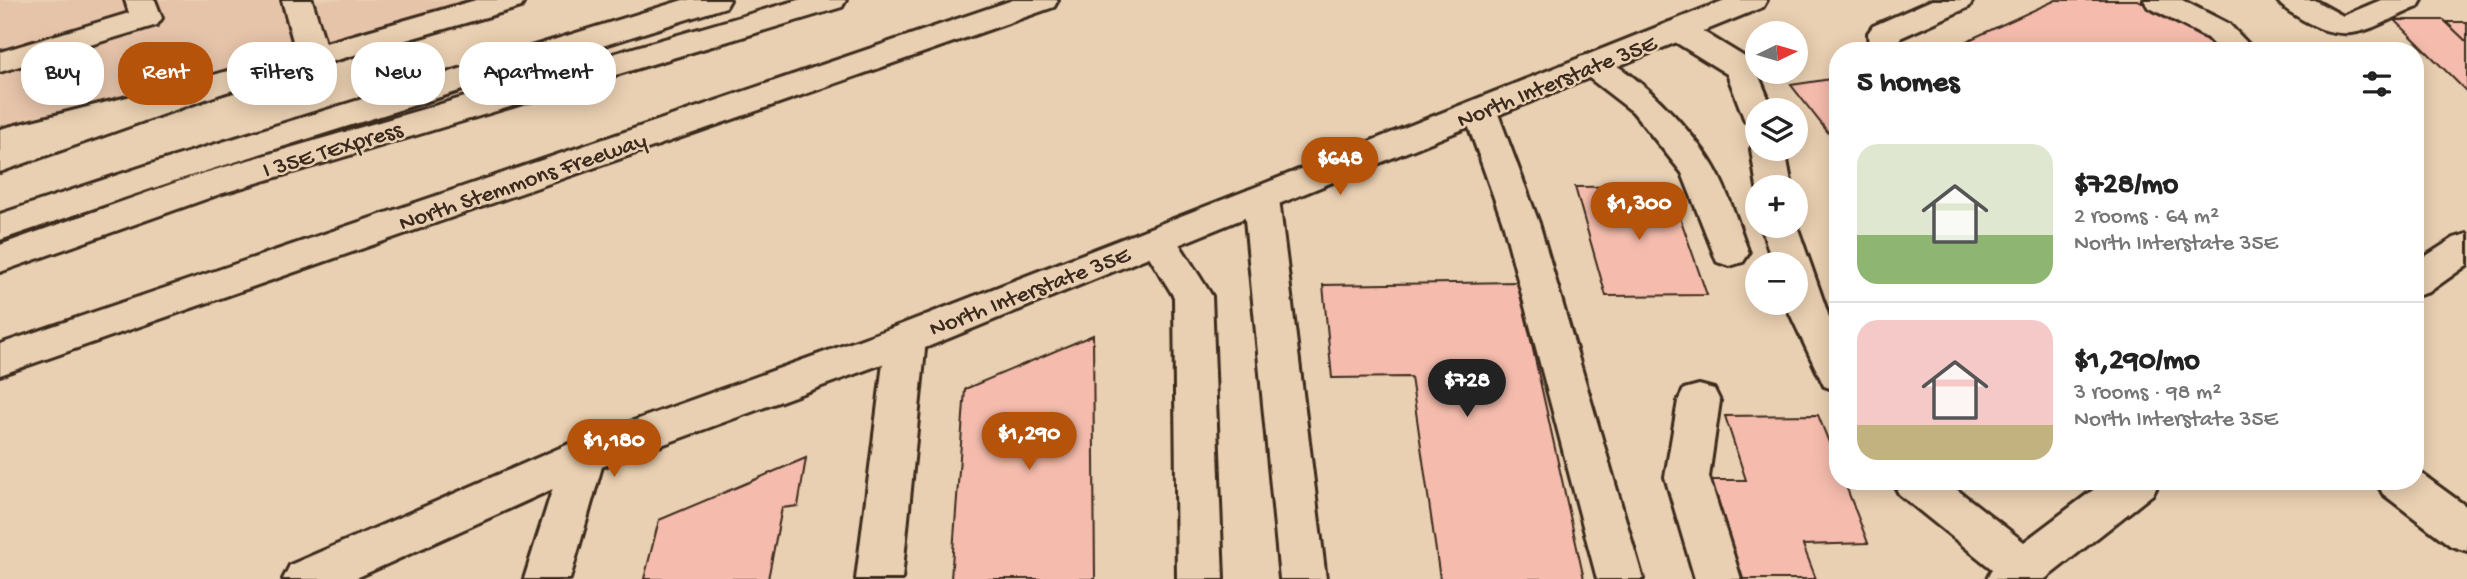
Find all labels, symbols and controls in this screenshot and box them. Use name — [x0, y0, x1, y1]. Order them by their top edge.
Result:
north arrow — [1745, 21, 1808, 84]
map controls — [1745, 21, 1808, 315]
street label: North Interstate 35E — [1453, 30, 1662, 137]
chip: Buy — [21, 42, 104, 105]
chip: Rent — [118, 42, 213, 105]
chip: Filters — [227, 42, 337, 105]
chip: New — [351, 42, 445, 105]
chip: Apartment — [459, 42, 616, 105]
icon: filters — [2358, 65, 2396, 103]
text: 5 homes — [1857, 67, 1959, 102]
button: layers — [1745, 98, 1808, 161]
street label: I 35E TEXpress — [260, 116, 407, 186]
street label: North Stemmons Freeway — [395, 127, 651, 239]
pin: $648 — [1299, 138, 1381, 197]
text: $648 — [1317, 146, 1363, 173]
text: $728/mo — [2074, 169, 2178, 204]
icon: home — [1913, 172, 1997, 256]
button: + — [1745, 175, 1808, 238]
pin: $1,300 — [1582, 182, 1696, 242]
text: $1,300 — [1607, 191, 1671, 218]
text: 2 rooms · 64 m² — [2074, 204, 2219, 231]
text: North Interstate 35E — [2074, 231, 2278, 258]
street label: North Interstate 35E — [926, 241, 1136, 345]
button: − — [1745, 252, 1808, 315]
text: $1,290/mo — [2074, 345, 2200, 380]
icon: home — [1913, 348, 1997, 432]
pin: $728 — [1426, 360, 1508, 419]
text: $728 — [1444, 368, 1490, 395]
text: 3 rooms · 98 m² — [2074, 380, 2221, 407]
text: North Interstate 35E — [2074, 407, 2278, 434]
pin: $1,290 — [972, 412, 1086, 472]
pin: $1,180 — [557, 420, 671, 479]
text: $1,290 — [998, 421, 1060, 448]
text: $1,180 — [583, 428, 645, 455]

